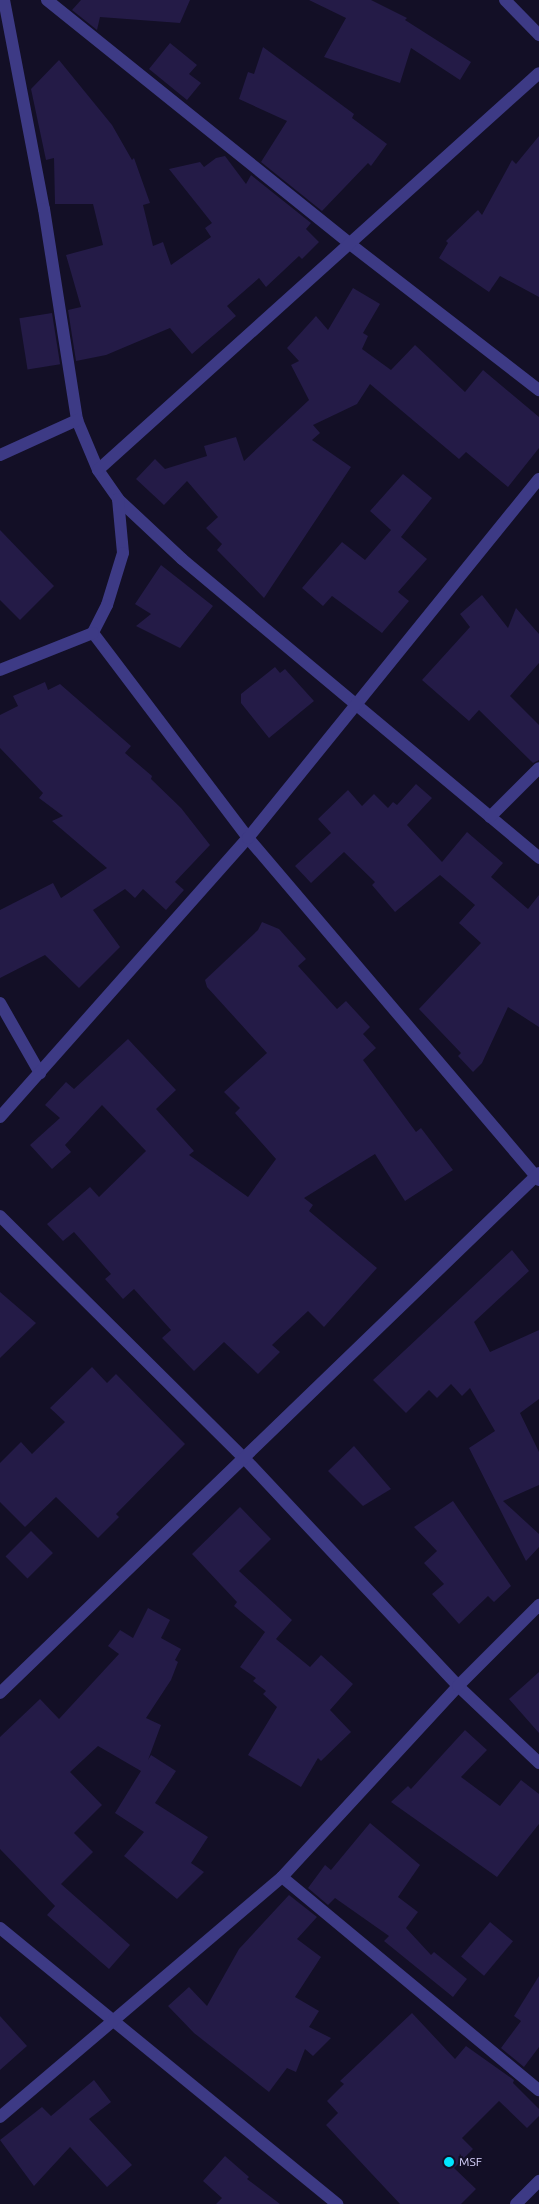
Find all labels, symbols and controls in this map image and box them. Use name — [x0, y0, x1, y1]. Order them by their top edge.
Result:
place label: MSF — [459, 2155, 482, 2169]
marker: MSF — [443, 2156, 455, 2168]

